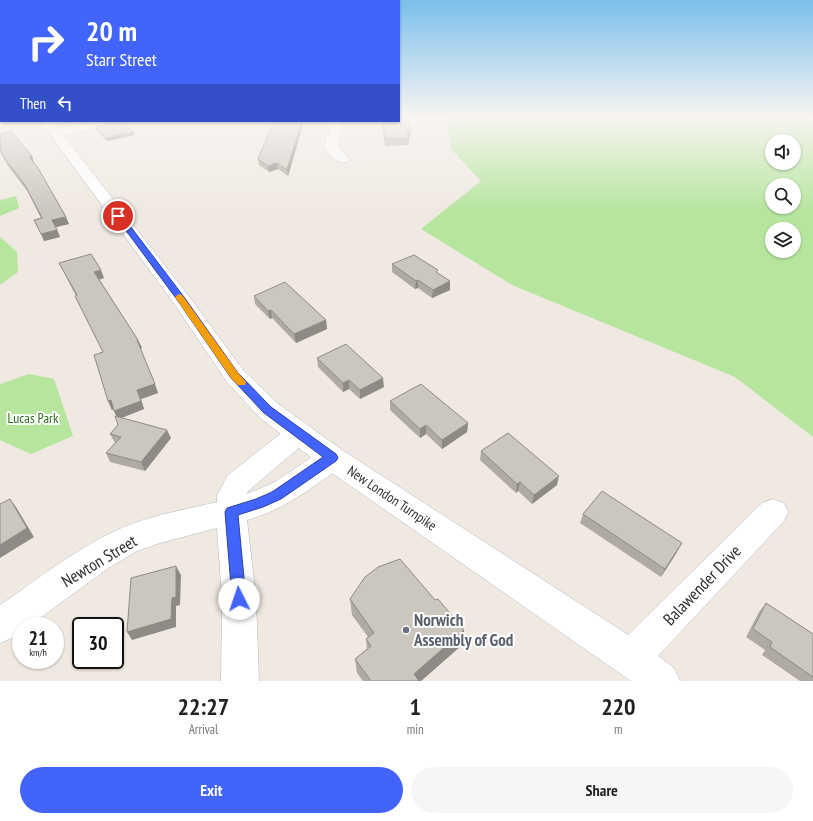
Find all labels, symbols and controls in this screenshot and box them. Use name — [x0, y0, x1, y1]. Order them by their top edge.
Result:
text: 20 m — [86, 12, 137, 49]
icon: right — [20, 16, 72, 68]
text: Starr Street — [86, 48, 157, 71]
icon: left — [54, 92, 76, 114]
text: Then — [20, 94, 46, 113]
map controls — [765, 134, 801, 258]
button: sound — [765, 134, 801, 170]
button: search — [765, 178, 801, 214]
pin — [101, 199, 135, 233]
icon: arrive — [107, 205, 129, 227]
button: layers — [765, 222, 801, 258]
park label: Lucas Park — [8, 409, 59, 427]
street label: New London Turnpike — [344, 462, 440, 535]
street label: Newton Street — [57, 530, 141, 592]
street label: Balawender Drive — [658, 540, 746, 630]
position arrow — [218, 578, 260, 620]
place label: Norwich Assembly of God — [413, 609, 513, 651]
speed limit sign: 30 — [72, 617, 124, 669]
text: 21 — [28, 625, 48, 651]
marker: Norwich Assembly of God — [401, 625, 411, 635]
text: km/h — [29, 646, 47, 659]
text: 22:27 — [177, 691, 229, 722]
text: 1 — [409, 691, 421, 722]
text: 220 — [601, 691, 636, 722]
text: Arrival — [189, 721, 218, 738]
text: min — [407, 721, 424, 738]
text: m — [614, 721, 623, 738]
button: Exit — [20, 767, 403, 813]
button: Share — [411, 767, 793, 813]

